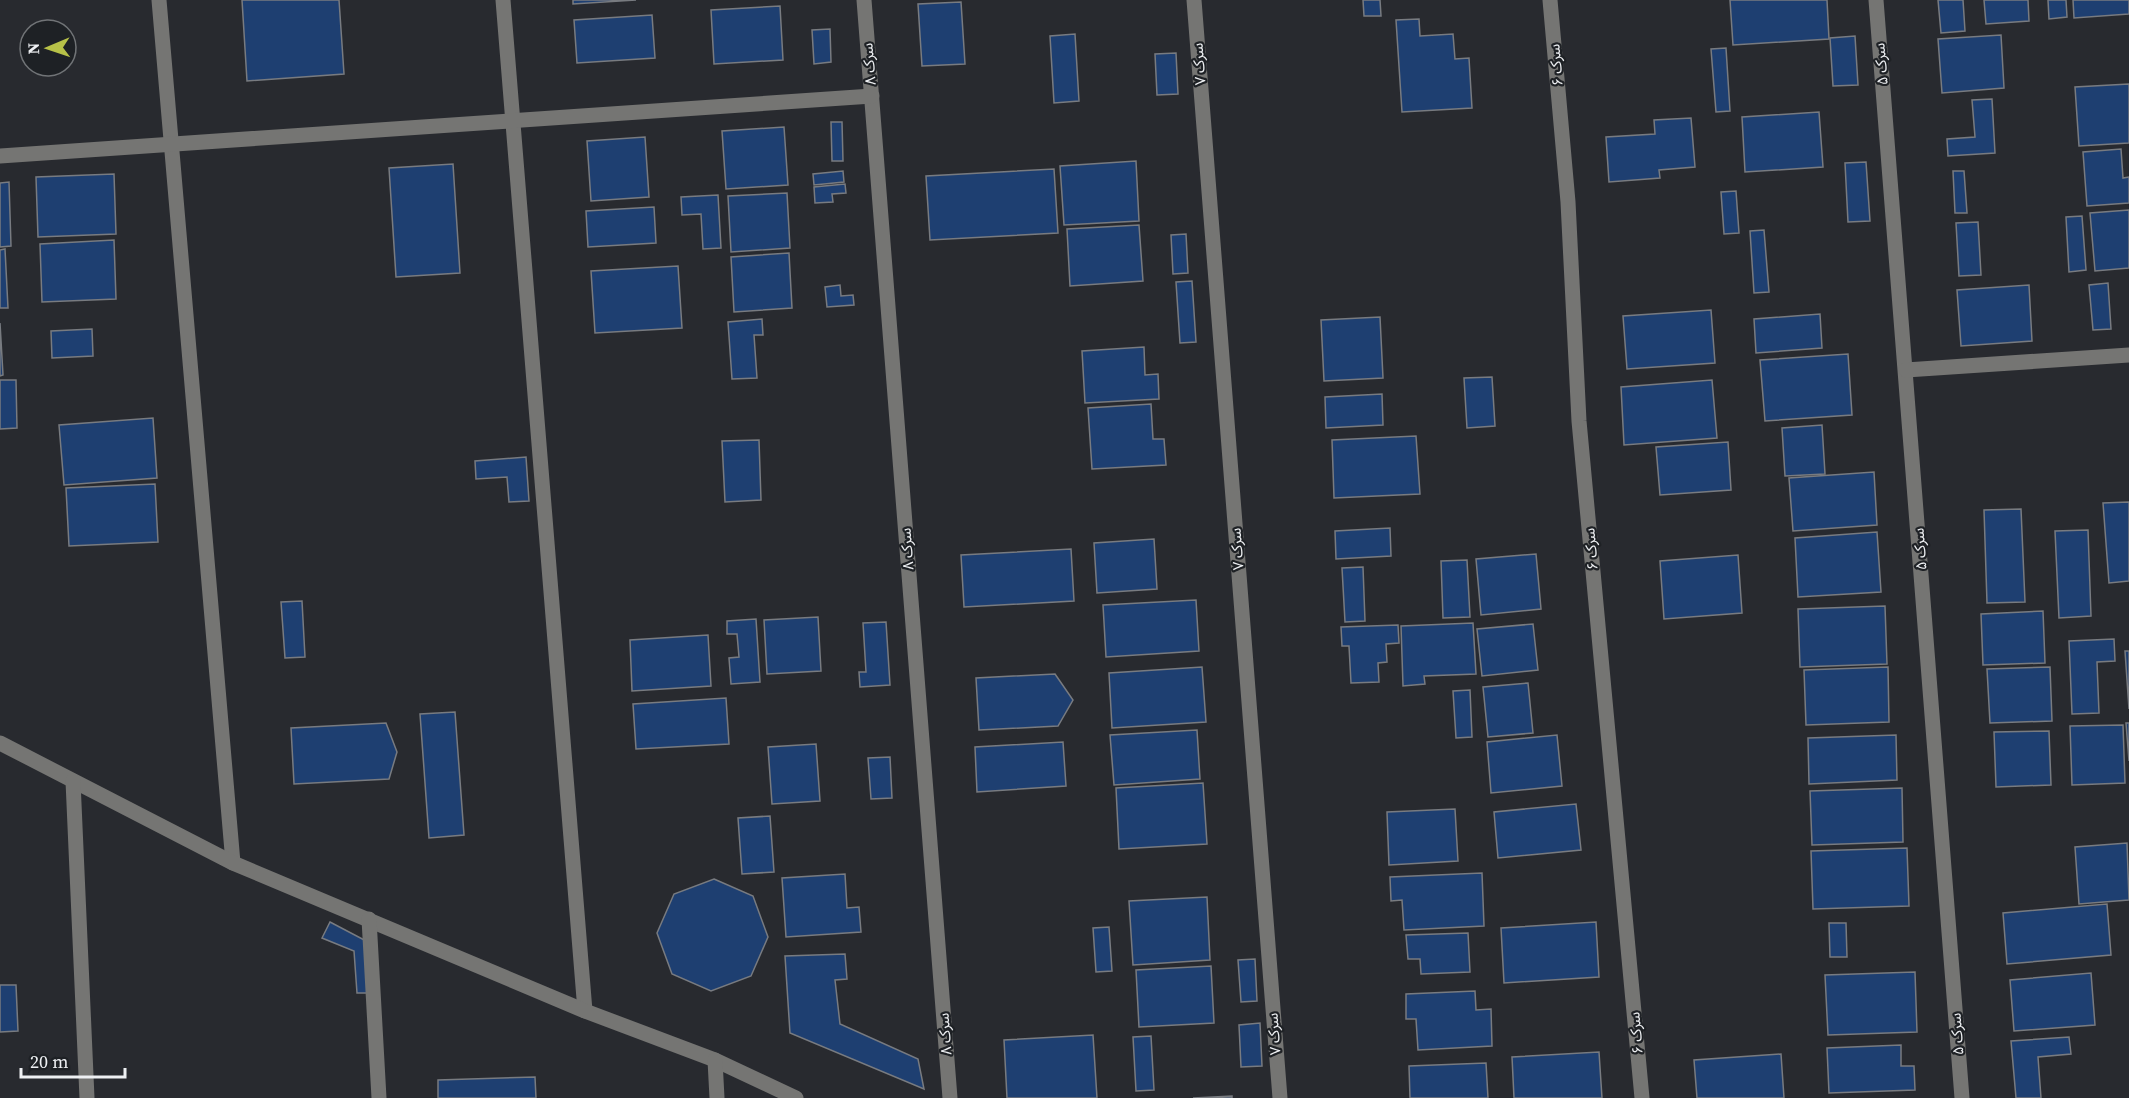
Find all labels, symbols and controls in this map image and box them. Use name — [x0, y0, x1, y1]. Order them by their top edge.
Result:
north arrow — [18, 18, 78, 78]
text: N — [22, 42, 44, 55]
street label: سرک ۸ — [856, 42, 881, 86]
street label: سرک ۷ — [1187, 42, 1210, 86]
street label: سرک ۵ — [1868, 42, 1893, 86]
street label: سرک ۶ — [1543, 43, 1568, 87]
street label: سرک ۸ — [895, 527, 918, 571]
street label: سرک ۷ — [1225, 527, 1248, 571]
street label: سرک ۶ — [1578, 527, 1603, 571]
street label: سرک ۵ — [1908, 527, 1931, 571]
street label: سرک ۶ — [1623, 1011, 1648, 1055]
street label: سرک ۸ — [933, 1012, 956, 1056]
street label: سرک ۷ — [1262, 1012, 1285, 1056]
street label: سرک ۵ — [1945, 1012, 1968, 1056]
scale bar — [21, 1041, 124, 1079]
text: 20 m — [30, 1049, 68, 1074]

